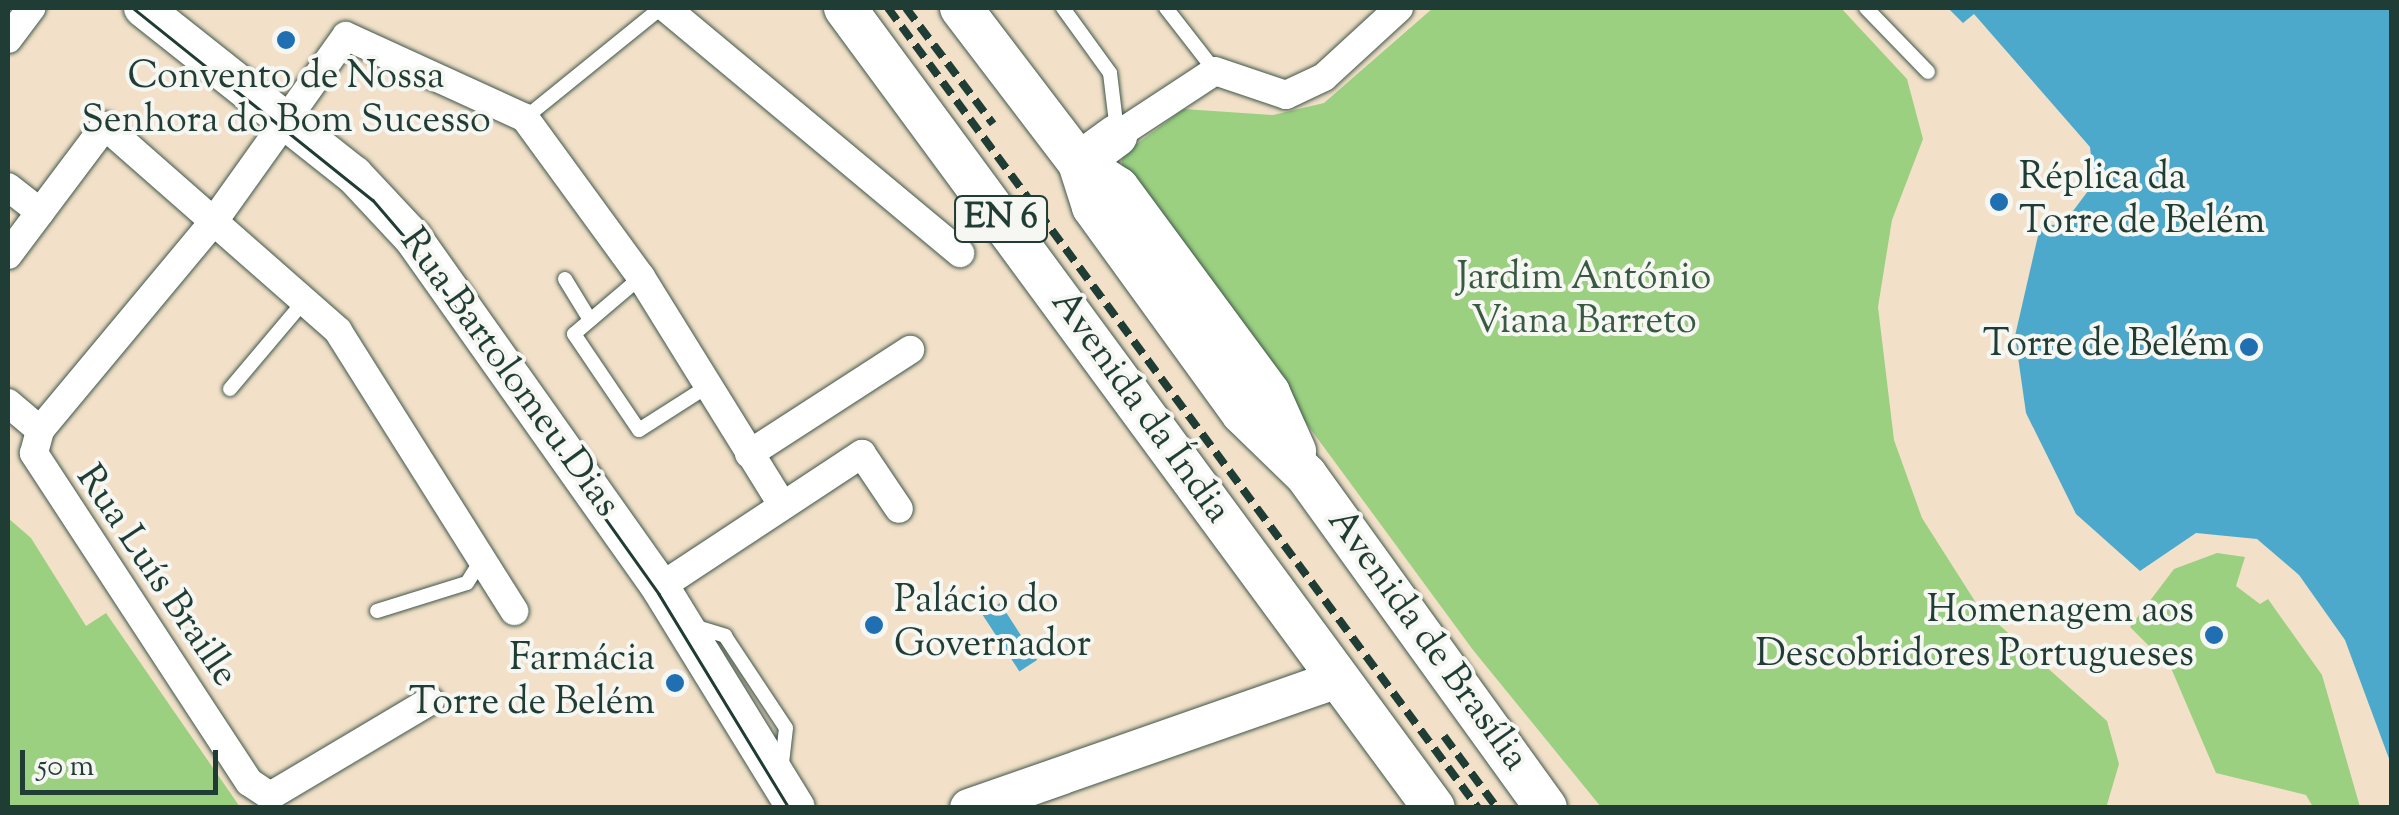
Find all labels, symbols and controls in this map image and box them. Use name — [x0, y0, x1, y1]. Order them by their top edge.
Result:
marker: Convento de Nossa Senhora do Bom Sucesso — [275, 29, 297, 51]
place label: Convento de Nossa Senhora do Bom Sucesso — [81, 56, 491, 146]
place label: Réplica da Torre de Belém — [2019, 157, 2265, 246]
road number: EN 6 — [954, 189, 1048, 249]
marker: Réplica da Torre de Belém — [1988, 191, 2010, 213]
street label: Rua Bartolomeu Dias — [388, 221, 628, 527]
park label: Jardim António Viana Barreto — [1457, 257, 1711, 346]
street label: Avenida da Índia — [1039, 283, 1239, 533]
place label: Torre de Belém — [1983, 324, 2229, 370]
marker: Torre de Belém — [2238, 336, 2260, 358]
street label: Rua Luís Braille — [64, 458, 246, 696]
street label: Avenida de Brasília — [1316, 501, 1536, 781]
place label: Palácio do Governador — [894, 580, 1091, 669]
place label: Homenagem aos Descobridores Portugueses — [1756, 590, 2194, 679]
marker: Palácio do Governador — [863, 614, 885, 636]
marker: Homenagem aos Descobridores Portugueses — [2203, 624, 2225, 646]
place label: Farmácia Torre de Belém — [409, 638, 655, 728]
marker: Farmácia Torre de Belém — [664, 672, 686, 694]
scale bar — [25, 730, 222, 792]
text: 50 m — [37, 746, 94, 789]

